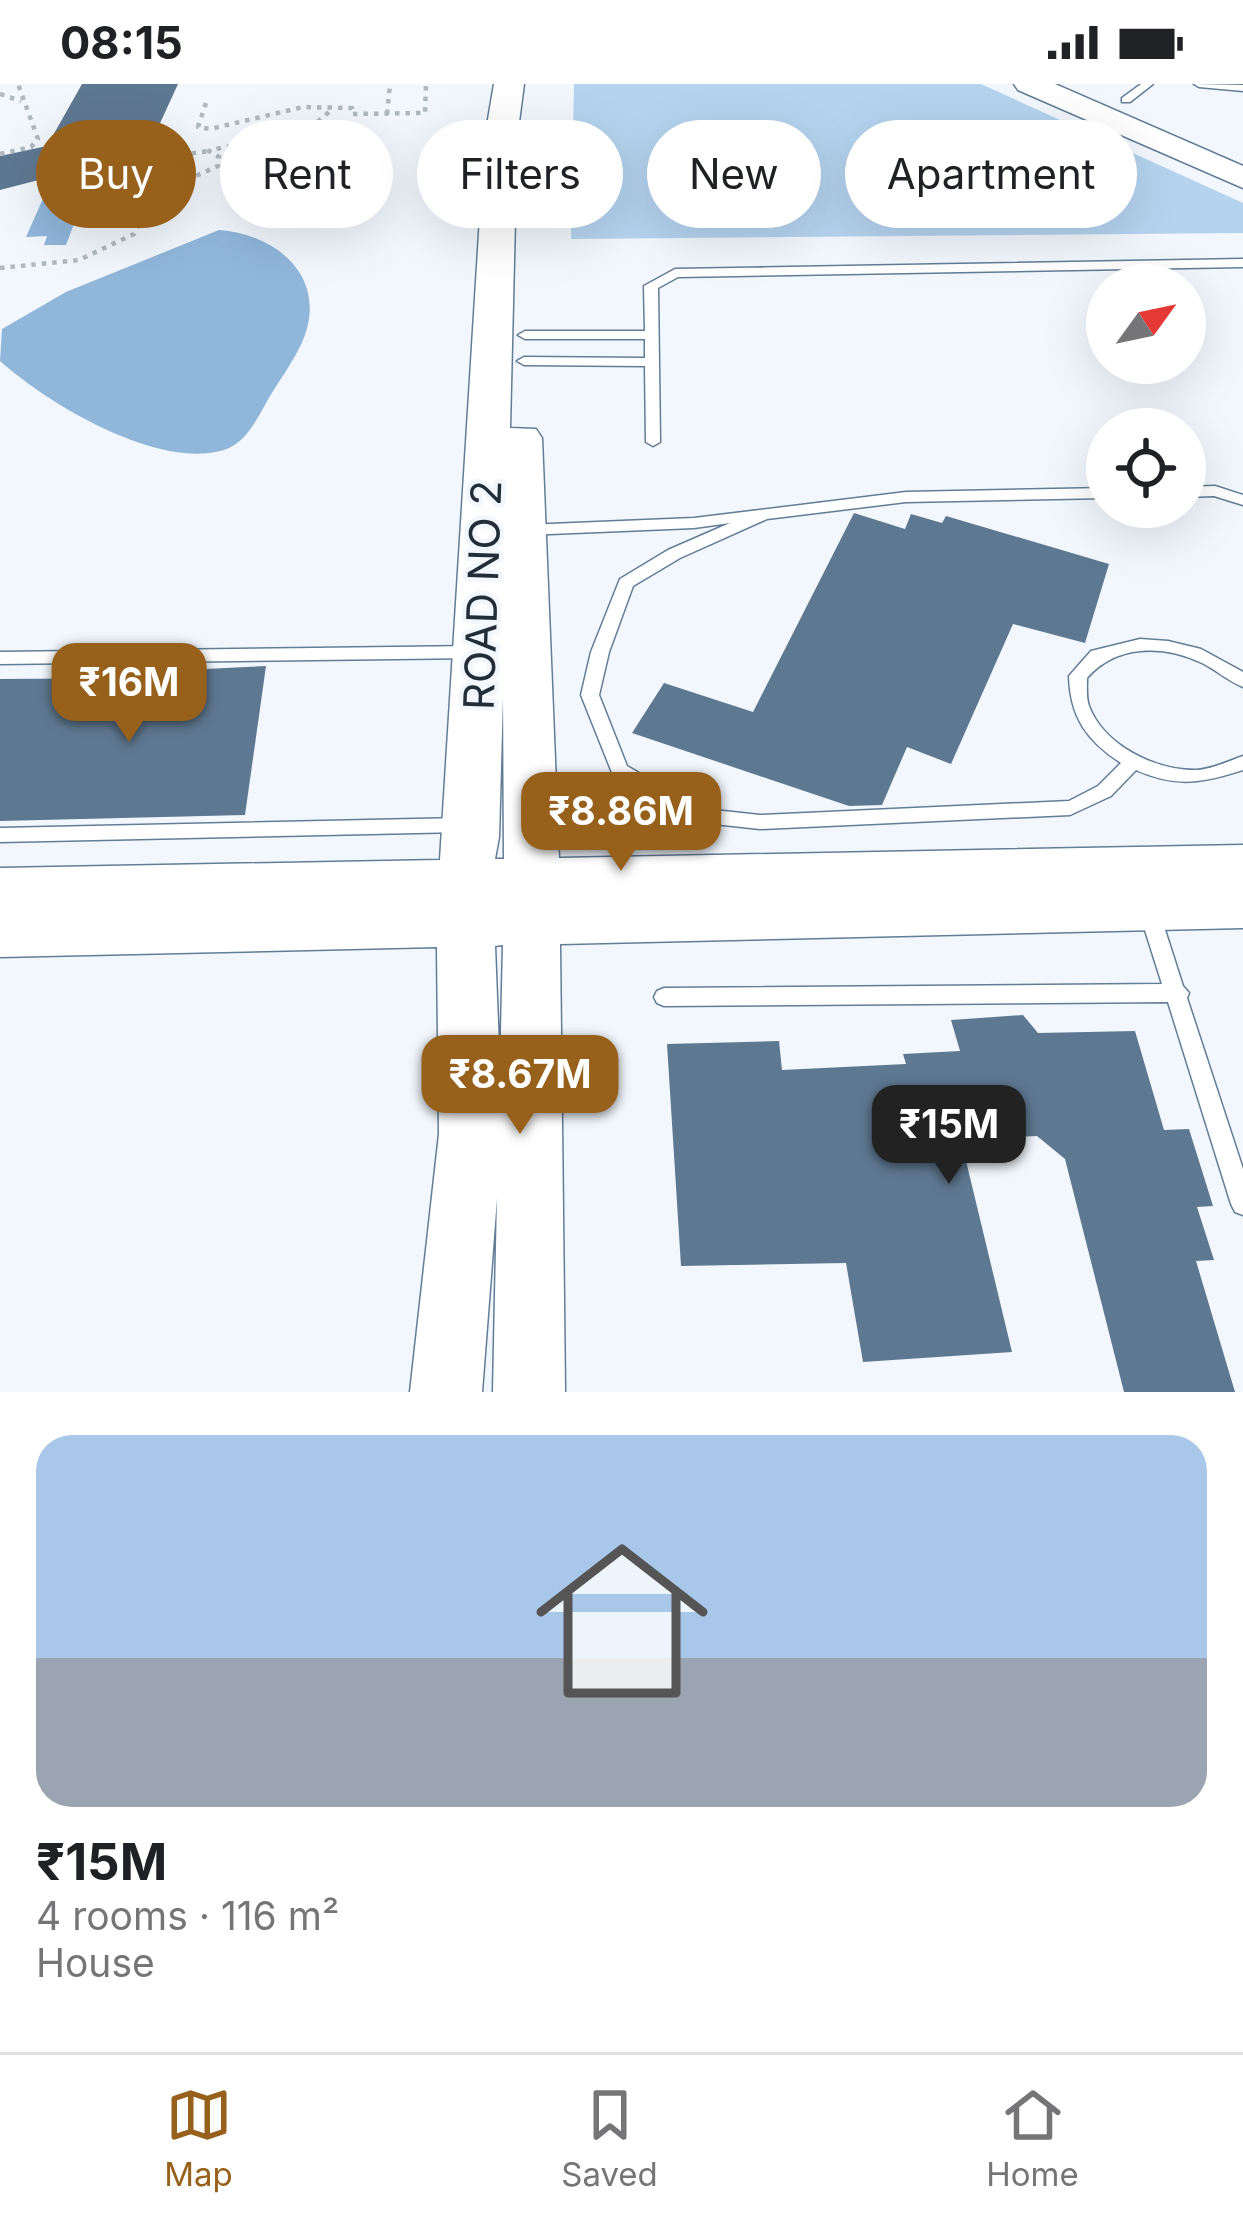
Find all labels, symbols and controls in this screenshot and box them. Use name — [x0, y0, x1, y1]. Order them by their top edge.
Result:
text: 08:15 — [60, 15, 183, 70]
chip: Buy — [36, 120, 196, 228]
chip: Rent — [220, 120, 393, 228]
chip: Filters — [417, 120, 623, 228]
chip: New — [647, 120, 821, 228]
chip: Apartment — [845, 120, 1137, 228]
north arrow — [1086, 264, 1206, 384]
map controls — [1086, 264, 1206, 528]
button: locate — [1086, 408, 1206, 528]
street label: ROAD NO 2 — [453, 479, 511, 711]
pin: ₹16M — [58, 643, 200, 745]
text: ₹16M — [79, 658, 179, 705]
pin: ₹8.86M — [523, 772, 719, 874]
text: ₹8.86M — [548, 787, 694, 834]
pin: ₹8.67M — [422, 1035, 618, 1137]
text: ₹8.67M — [448, 1050, 592, 1097]
pin: ₹15M — [878, 1085, 1020, 1187]
text: ₹15M — [899, 1100, 999, 1147]
icon: home — [514, 1513, 730, 1729]
text: ₹15M — [36, 1831, 167, 1892]
text: 4 rooms · 116 m² — [36, 1892, 339, 1939]
text: House — [36, 1939, 155, 1986]
tab: Map — [164, 2082, 233, 2194]
tab: Saved — [561, 2082, 658, 2194]
tab: Home — [986, 2082, 1079, 2194]

